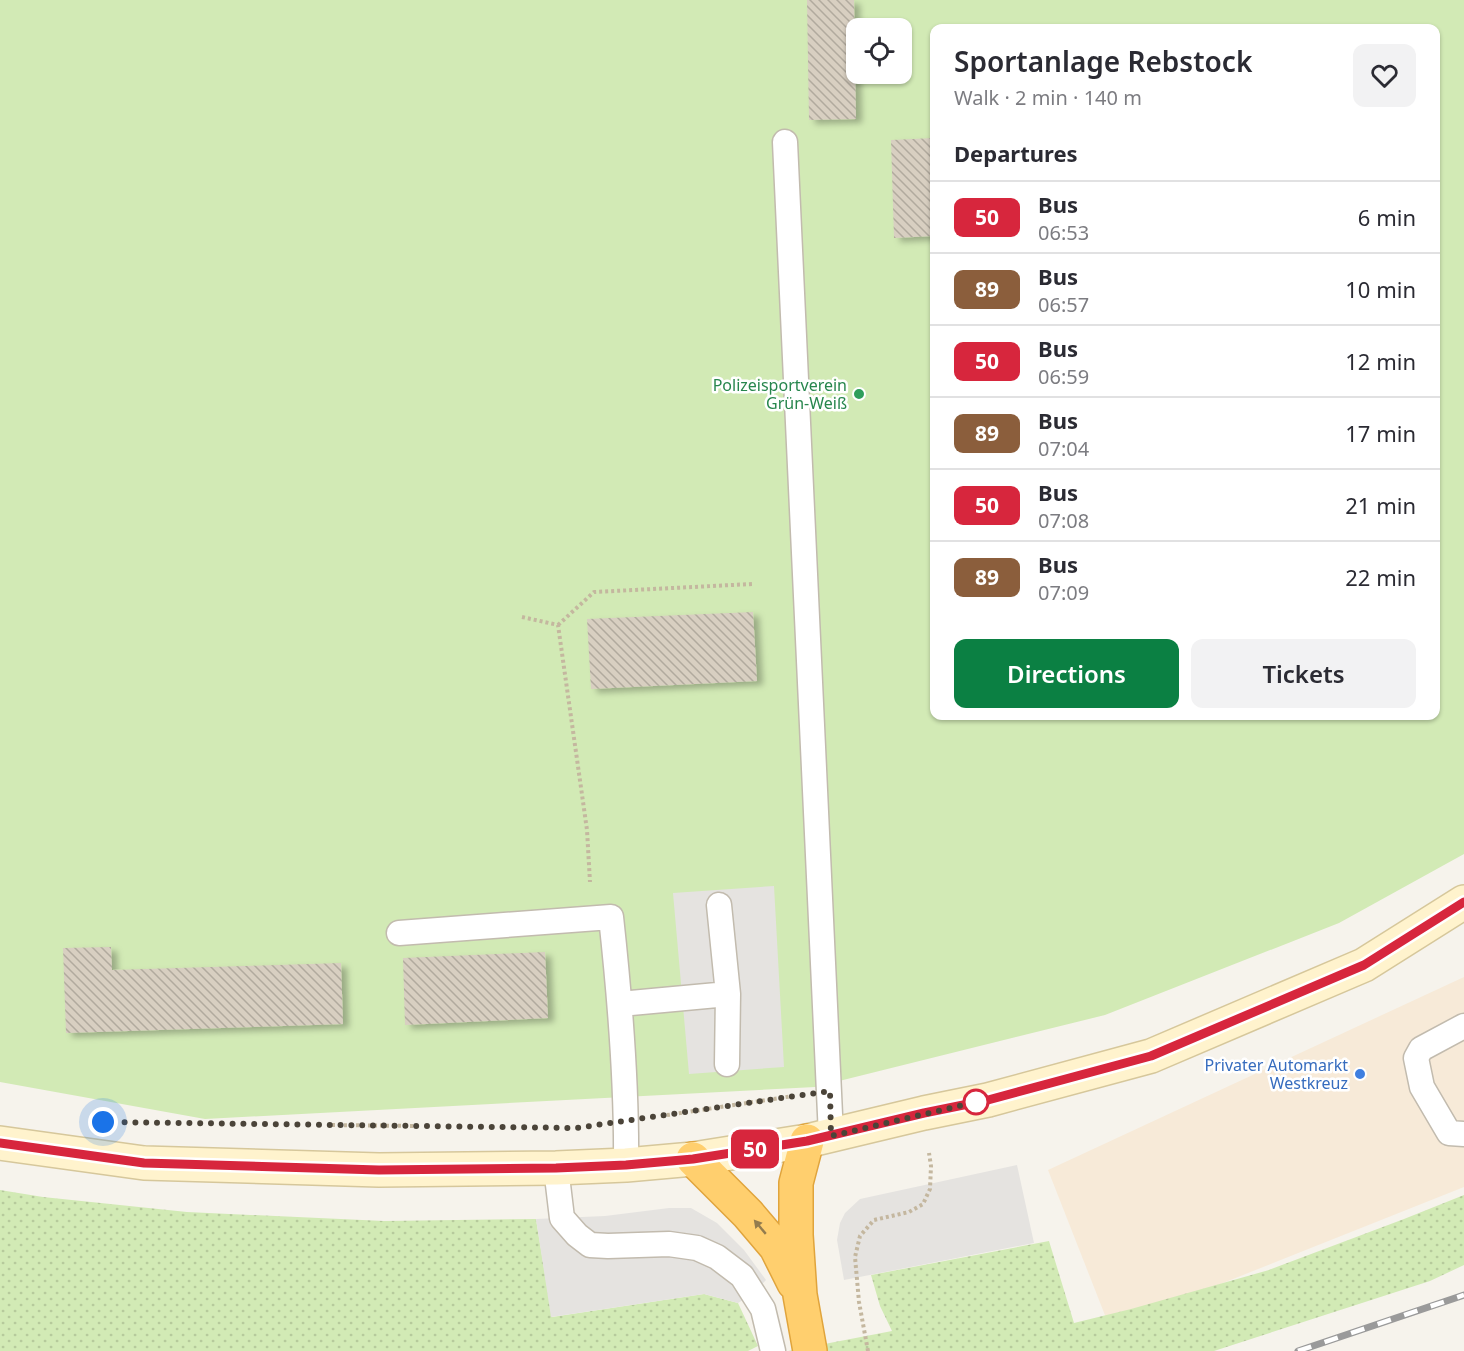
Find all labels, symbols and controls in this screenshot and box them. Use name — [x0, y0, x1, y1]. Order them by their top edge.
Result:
map controls — [846, 18, 912, 84]
button: locate — [846, 18, 912, 84]
text: Sportanlage Rebstock — [954, 42, 1252, 80]
button: heart — [1353, 44, 1416, 107]
text: Walk · 2 min · 140 m — [954, 84, 1142, 111]
text: Departures — [954, 138, 1078, 168]
text: Bus — [1038, 189, 1078, 219]
text: 6 min — [1358, 202, 1416, 232]
text: 50 — [975, 203, 999, 231]
text: 06:53 — [1038, 219, 1089, 246]
text: Bus — [1038, 261, 1078, 291]
text: 10 min — [1345, 274, 1416, 304]
text: 89 — [975, 275, 999, 303]
text: 06:57 — [1038, 291, 1089, 318]
text: Bus — [1038, 333, 1078, 363]
text: 12 min — [1345, 346, 1416, 376]
text: 50 — [975, 347, 999, 375]
text: 06:59 — [1038, 363, 1089, 390]
place label: Polizeisportverein Grün-Weiß — [713, 374, 847, 414]
marker: Polizeisportverein Grün-Weiß — [852, 387, 866, 401]
text: Bus — [1038, 405, 1078, 435]
text: 17 min — [1345, 418, 1416, 448]
text: 89 — [975, 419, 999, 447]
text: 07:04 — [1038, 435, 1089, 462]
text: Bus — [1038, 477, 1078, 507]
text: 21 min — [1345, 490, 1416, 520]
text: 50 — [975, 491, 999, 519]
text: 07:08 — [1038, 507, 1089, 534]
text: Bus — [1038, 549, 1078, 579]
text: 22 min — [1345, 562, 1416, 592]
text: 89 — [975, 563, 999, 591]
text: 07:09 — [1038, 579, 1089, 606]
button: Directions — [954, 639, 1179, 708]
button: Tickets — [1191, 639, 1416, 708]
place label: Privater Automarkt Westkreuz — [1204, 1054, 1348, 1094]
marker: Privater Automarkt Westkreuz — [1353, 1067, 1367, 1081]
unlabelled marker — [963, 1089, 989, 1115]
your location — [88, 1107, 118, 1137]
line badge: 50 — [728, 1130, 782, 1168]
text: 50 — [743, 1135, 767, 1163]
one-way arrow — [754, 1220, 767, 1235]

